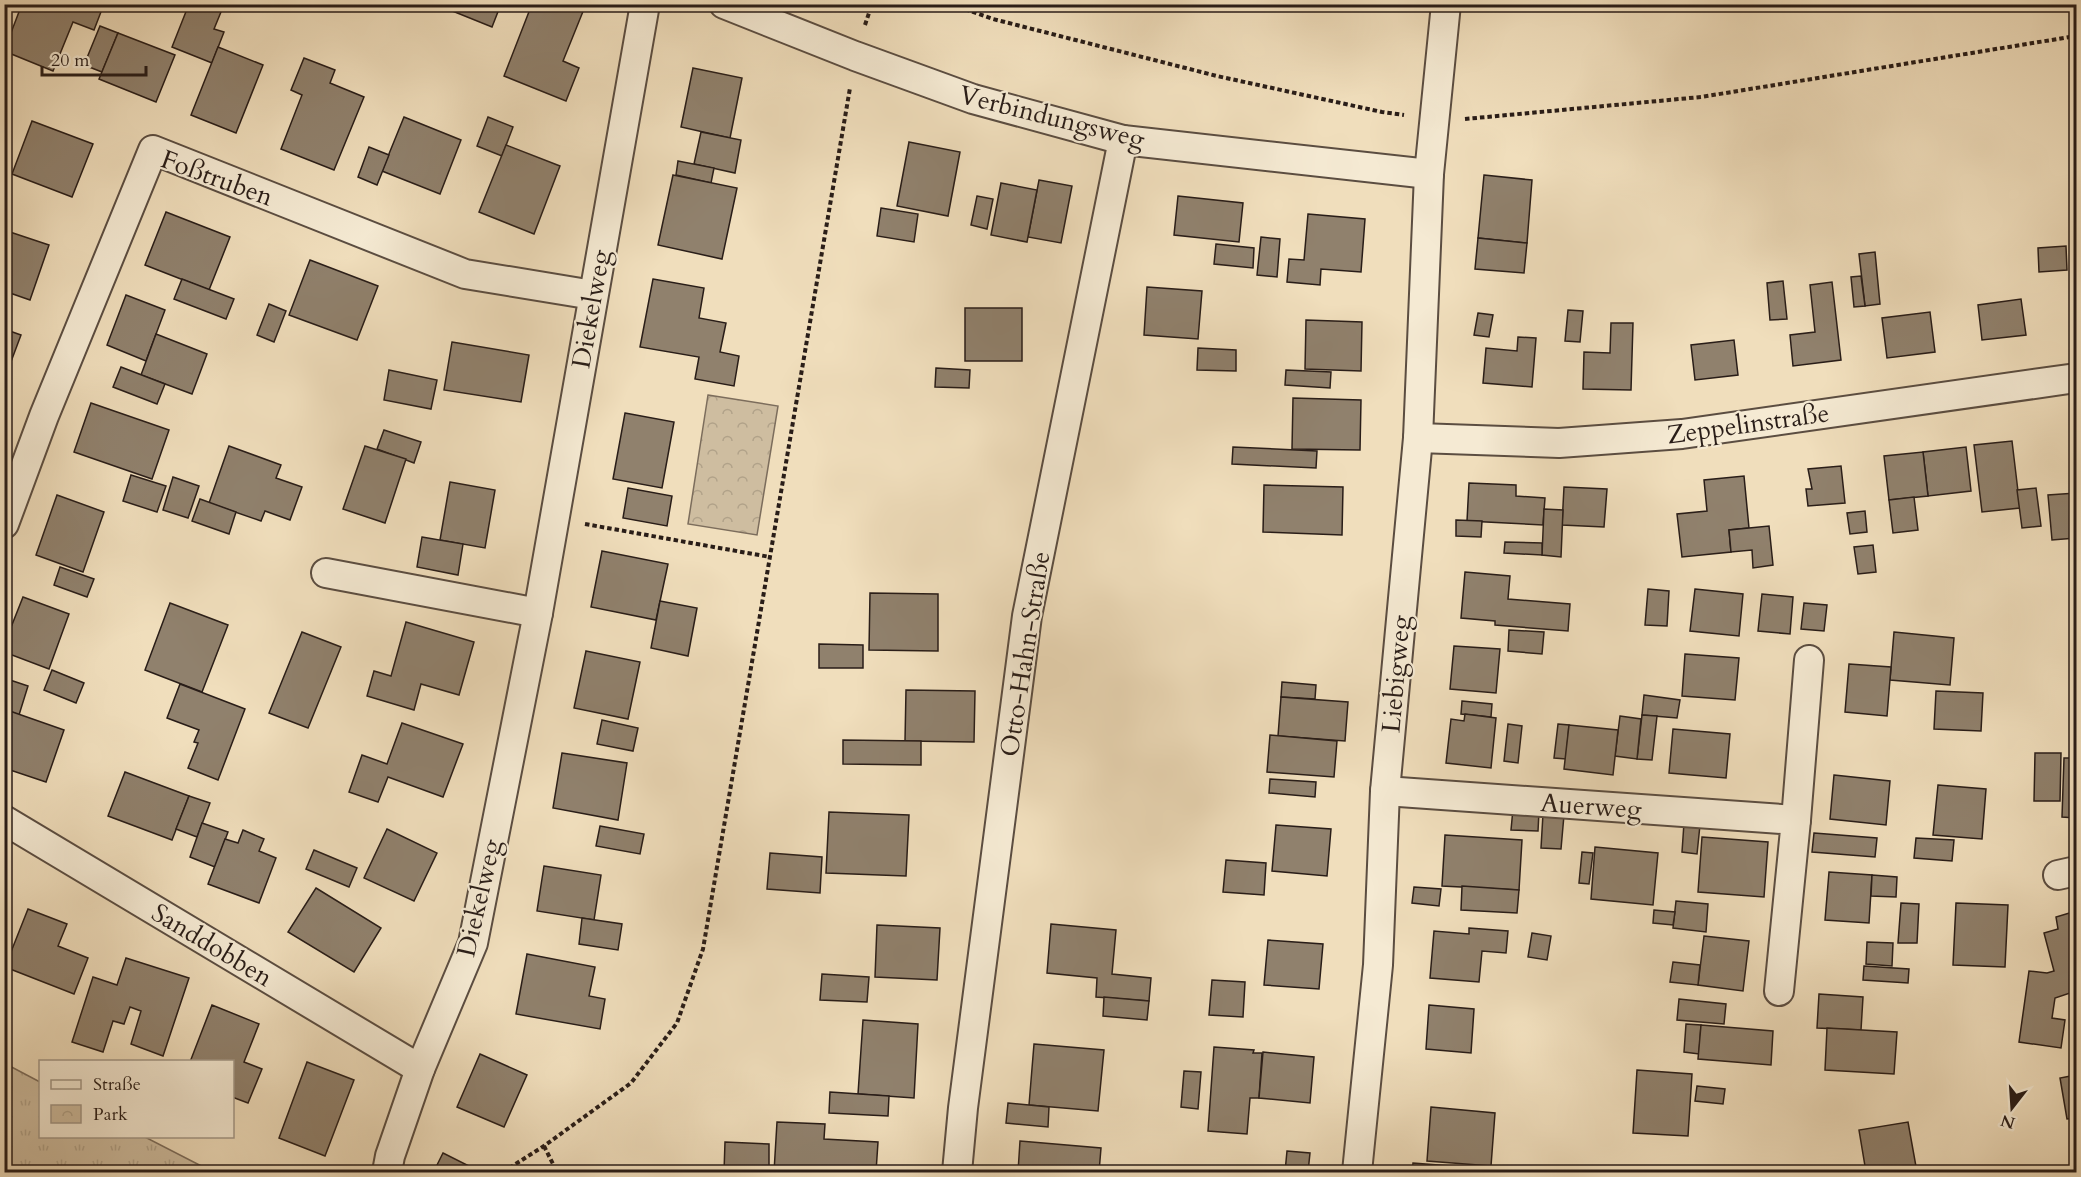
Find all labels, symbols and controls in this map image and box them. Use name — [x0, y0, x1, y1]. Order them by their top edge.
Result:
scale bar — [42, 39, 146, 77]
text: 20 m — [51, 48, 90, 73]
street label: Verbindungsweg — [956, 77, 1149, 157]
street label: Foßtruben — [156, 142, 278, 215]
street label: Diekelweg — [563, 247, 619, 371]
street label: Zeppelinstraße — [1665, 395, 1831, 453]
street label: Otto-Hahn-Straße — [991, 549, 1059, 759]
street label: Liebigweg — [1373, 613, 1419, 734]
street label: Auerweg — [1539, 785, 1643, 827]
street label: Diekelweg — [448, 835, 510, 960]
street label: Sanddobben — [145, 895, 279, 995]
legend — [39, 1060, 234, 1138]
text: Straße — [93, 1072, 141, 1097]
north arrow — [1982, 1078, 2042, 1138]
text: Park — [93, 1102, 128, 1127]
text: N — [1998, 1109, 2018, 1134]

